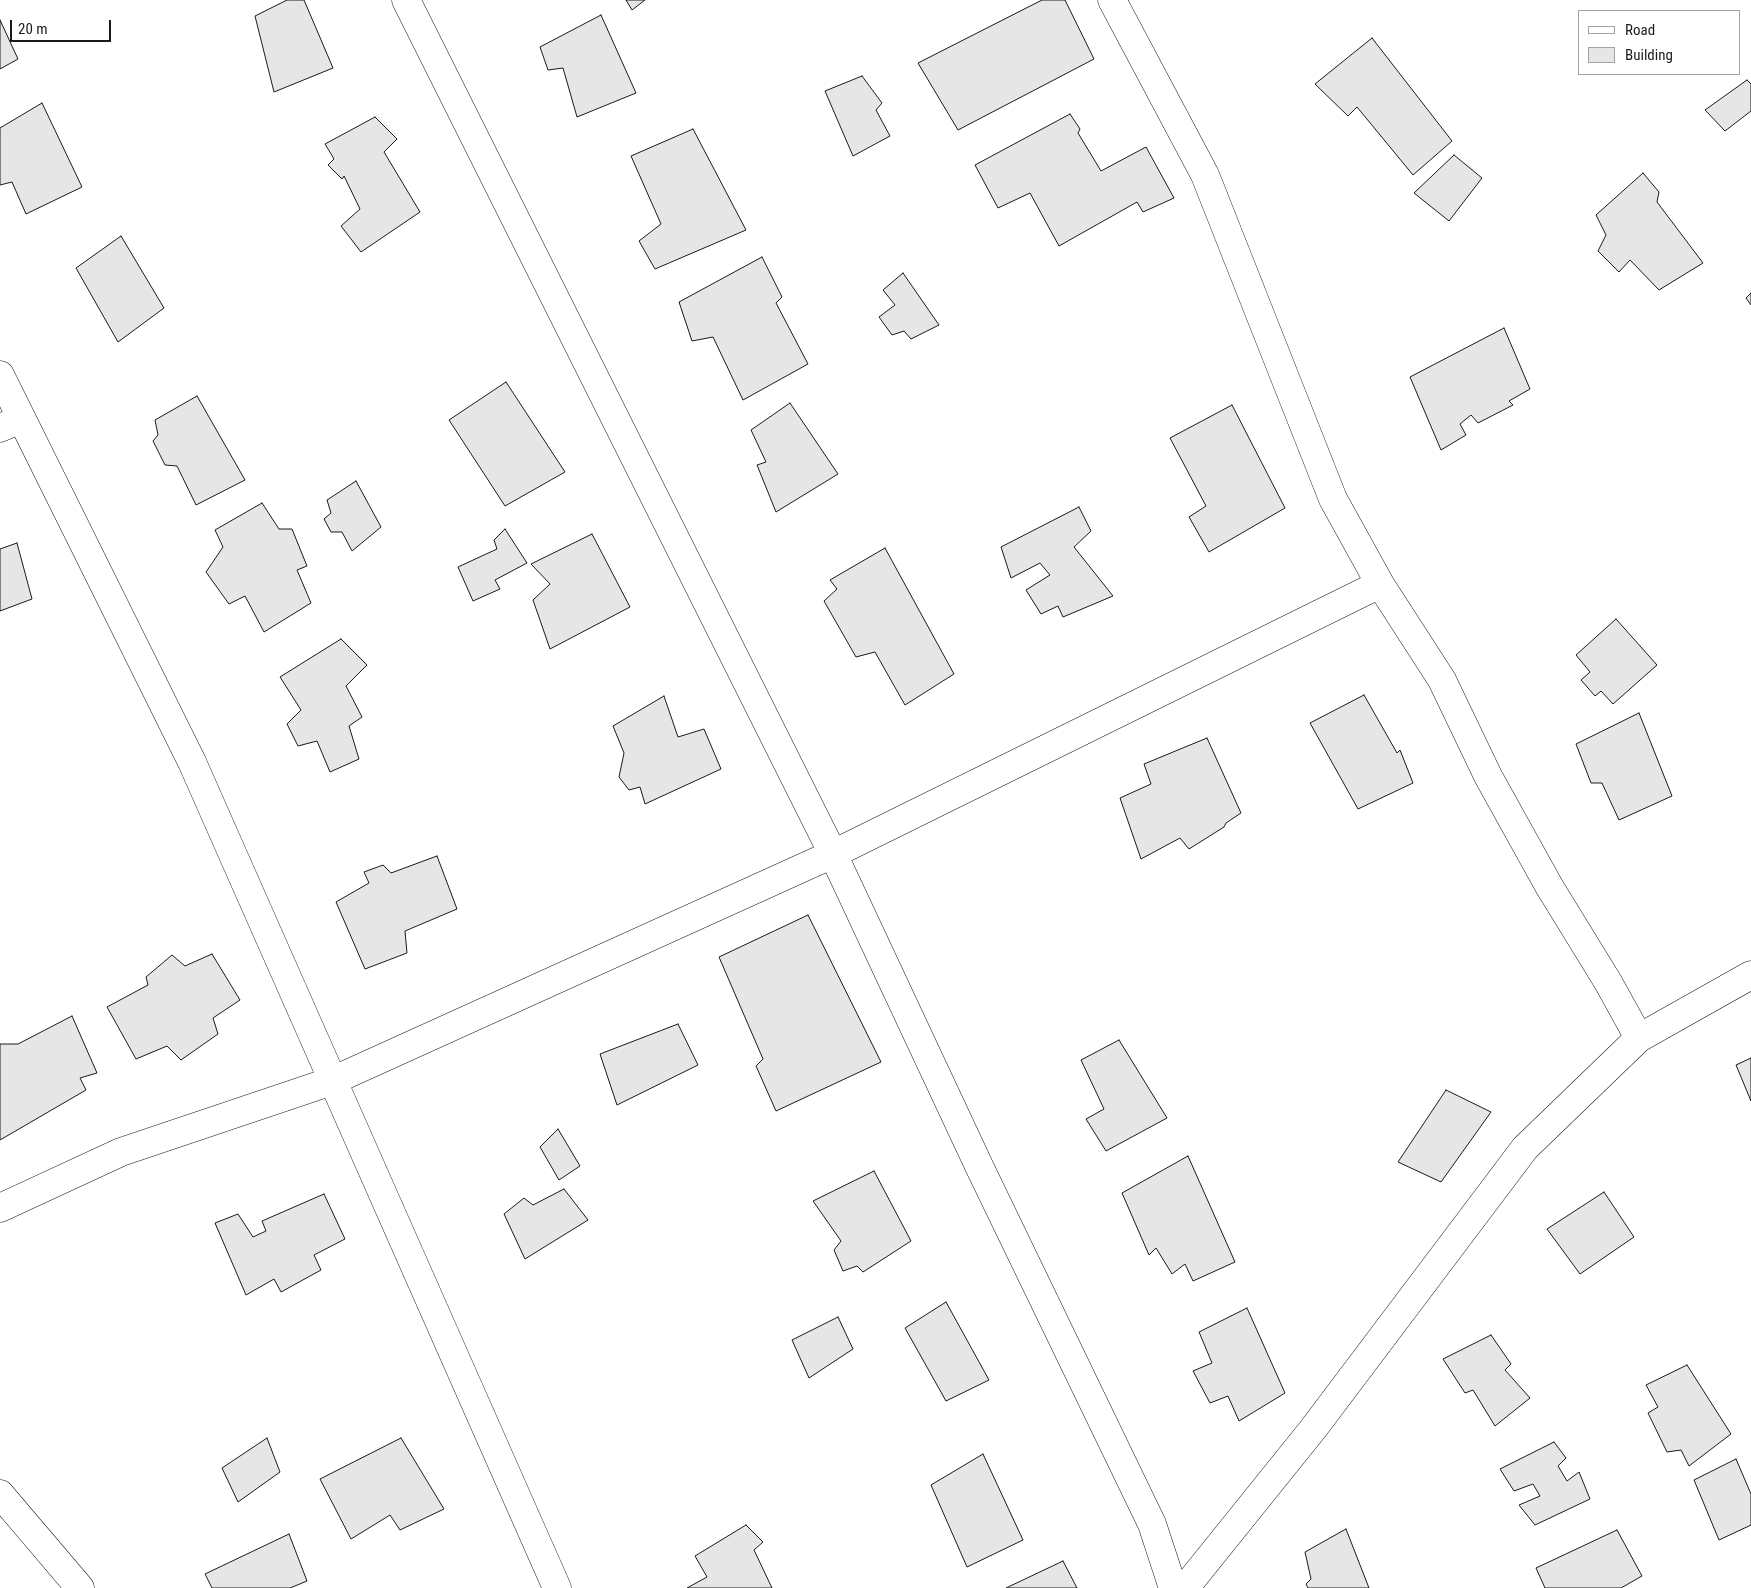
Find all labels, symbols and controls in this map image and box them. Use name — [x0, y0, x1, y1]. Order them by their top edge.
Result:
scale bar — [12, 10, 114, 42]
legend — [1578, 10, 1741, 75]
text: 20 m — [18, 20, 48, 38]
text: Road — [1625, 21, 1655, 39]
text: Building — [1625, 46, 1673, 64]

